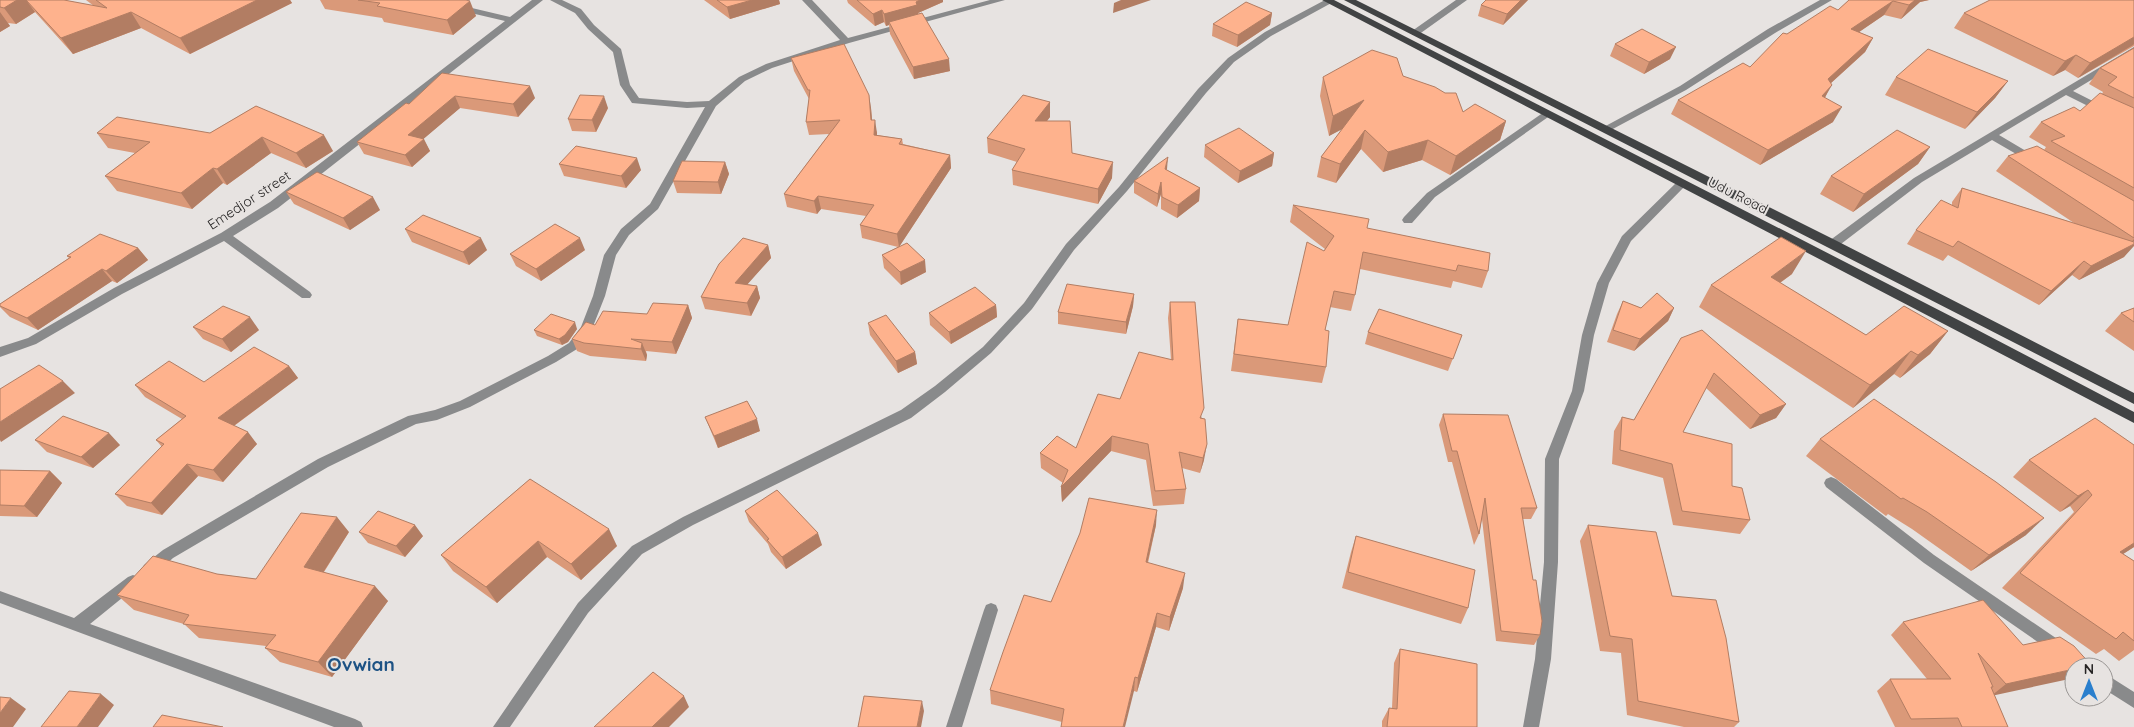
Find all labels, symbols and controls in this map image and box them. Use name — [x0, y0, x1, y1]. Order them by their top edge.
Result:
street label: Emedjor street — [204, 166, 294, 234]
street label: Udu Road — [1705, 172, 1771, 218]
district label: Ovwian — [327, 652, 395, 676]
north arrow — [2064, 657, 2114, 707]
text: N — [2084, 660, 2094, 678]

